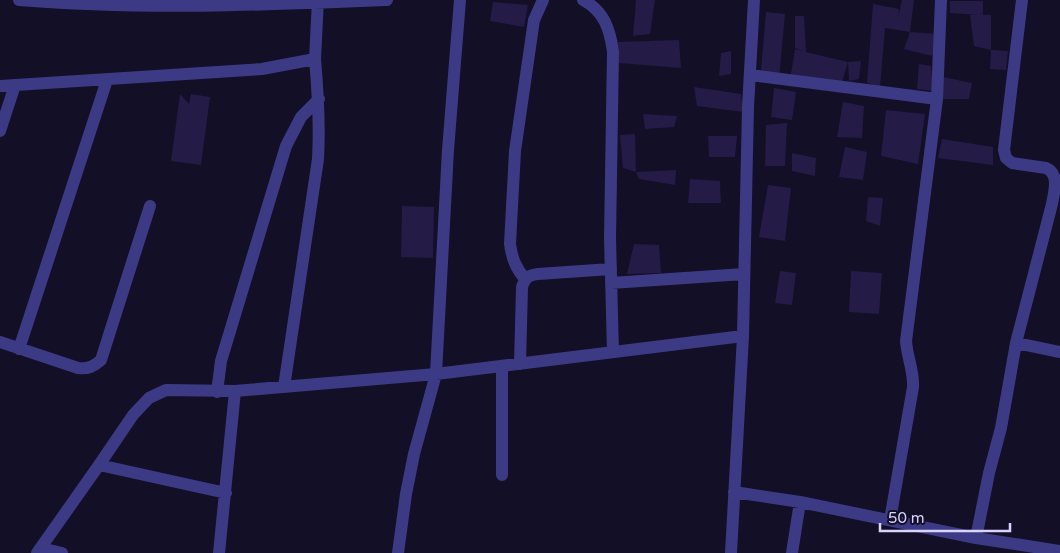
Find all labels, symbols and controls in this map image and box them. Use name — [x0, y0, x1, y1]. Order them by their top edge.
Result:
scale bar — [880, 500, 1010, 532]
text: 50 m — [888, 509, 925, 527]

